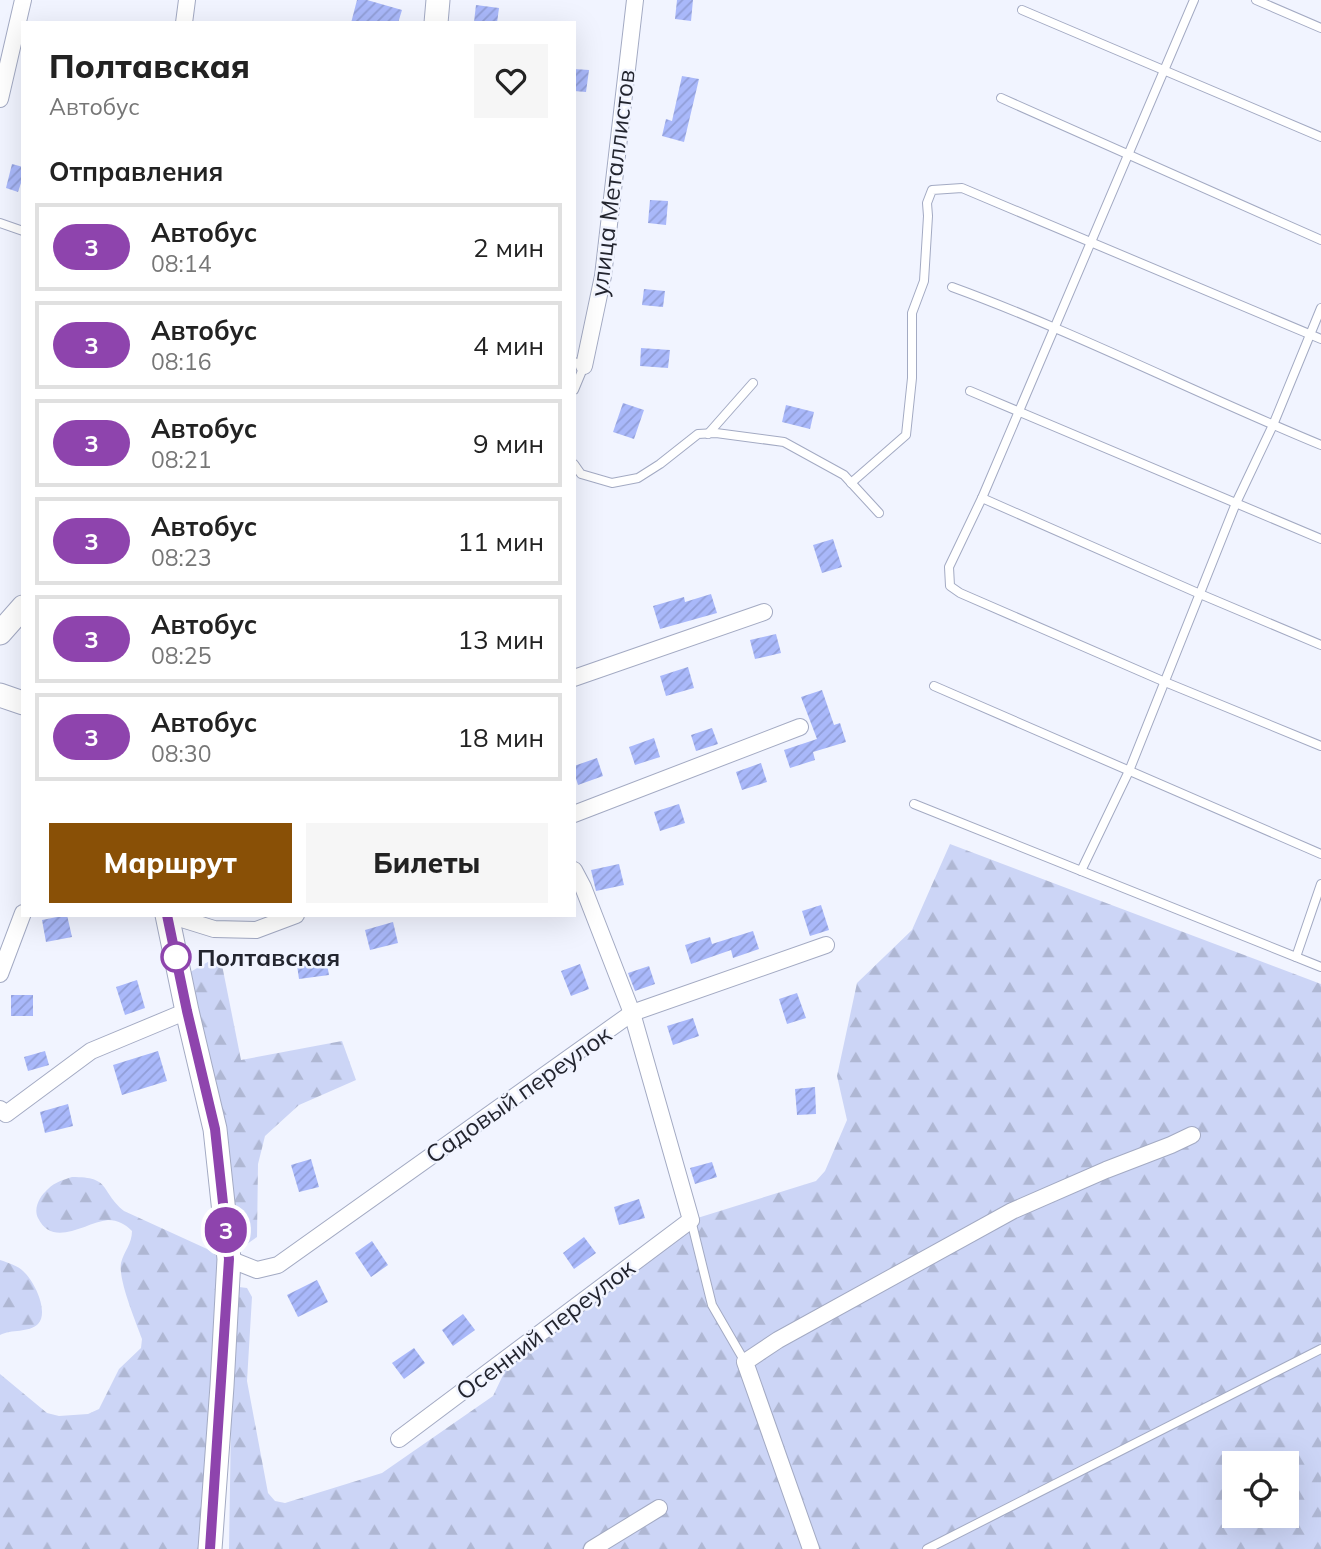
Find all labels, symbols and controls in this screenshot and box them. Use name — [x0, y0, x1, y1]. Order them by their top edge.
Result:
button: heart — [474, 44, 548, 118]
text: Полтавская — [49, 45, 250, 86]
street label: улица Металлистов — [583, 68, 641, 298]
text: Автобус — [49, 92, 140, 121]
text: Отправления — [49, 155, 223, 188]
text: Автобус — [151, 216, 257, 249]
text: 2 мин — [473, 231, 544, 264]
text: 3 — [84, 232, 99, 262]
text: 08:14 — [151, 249, 211, 278]
text: Автобус — [151, 314, 257, 347]
text: 4 мин — [473, 329, 544, 362]
text: 3 — [84, 330, 99, 360]
text: 08:16 — [151, 347, 211, 376]
text: Автобус — [151, 412, 257, 445]
text: 9 мин — [473, 427, 544, 460]
text: 3 — [84, 428, 99, 458]
text: 08:21 — [151, 445, 211, 474]
text: Автобус — [151, 510, 257, 543]
text: 11 мин — [457, 525, 544, 558]
text: 3 — [84, 526, 99, 556]
text: 08:23 — [151, 543, 211, 572]
text: Автобус — [151, 608, 257, 641]
text: 13 мин — [457, 623, 544, 656]
text: 3 — [84, 624, 99, 654]
text: 08:25 — [151, 641, 211, 670]
text: Автобус — [151, 706, 257, 739]
text: 18 мин — [457, 721, 544, 754]
text: 3 — [84, 722, 99, 752]
text: 08:30 — [151, 739, 211, 768]
button: Маршрут — [49, 823, 292, 903]
button: Билеты — [306, 823, 548, 903]
marker: Полтавская — [161, 942, 191, 972]
place label: Полтавская — [197, 942, 340, 972]
street label: Садовый переулок — [419, 1019, 617, 1169]
line badge: 3 — [203, 1207, 249, 1253]
text: 3 — [219, 1215, 233, 1245]
street label: Осенний переулок — [450, 1252, 640, 1406]
map controls — [1222, 1451, 1299, 1528]
button: locate — [1222, 1451, 1299, 1528]

